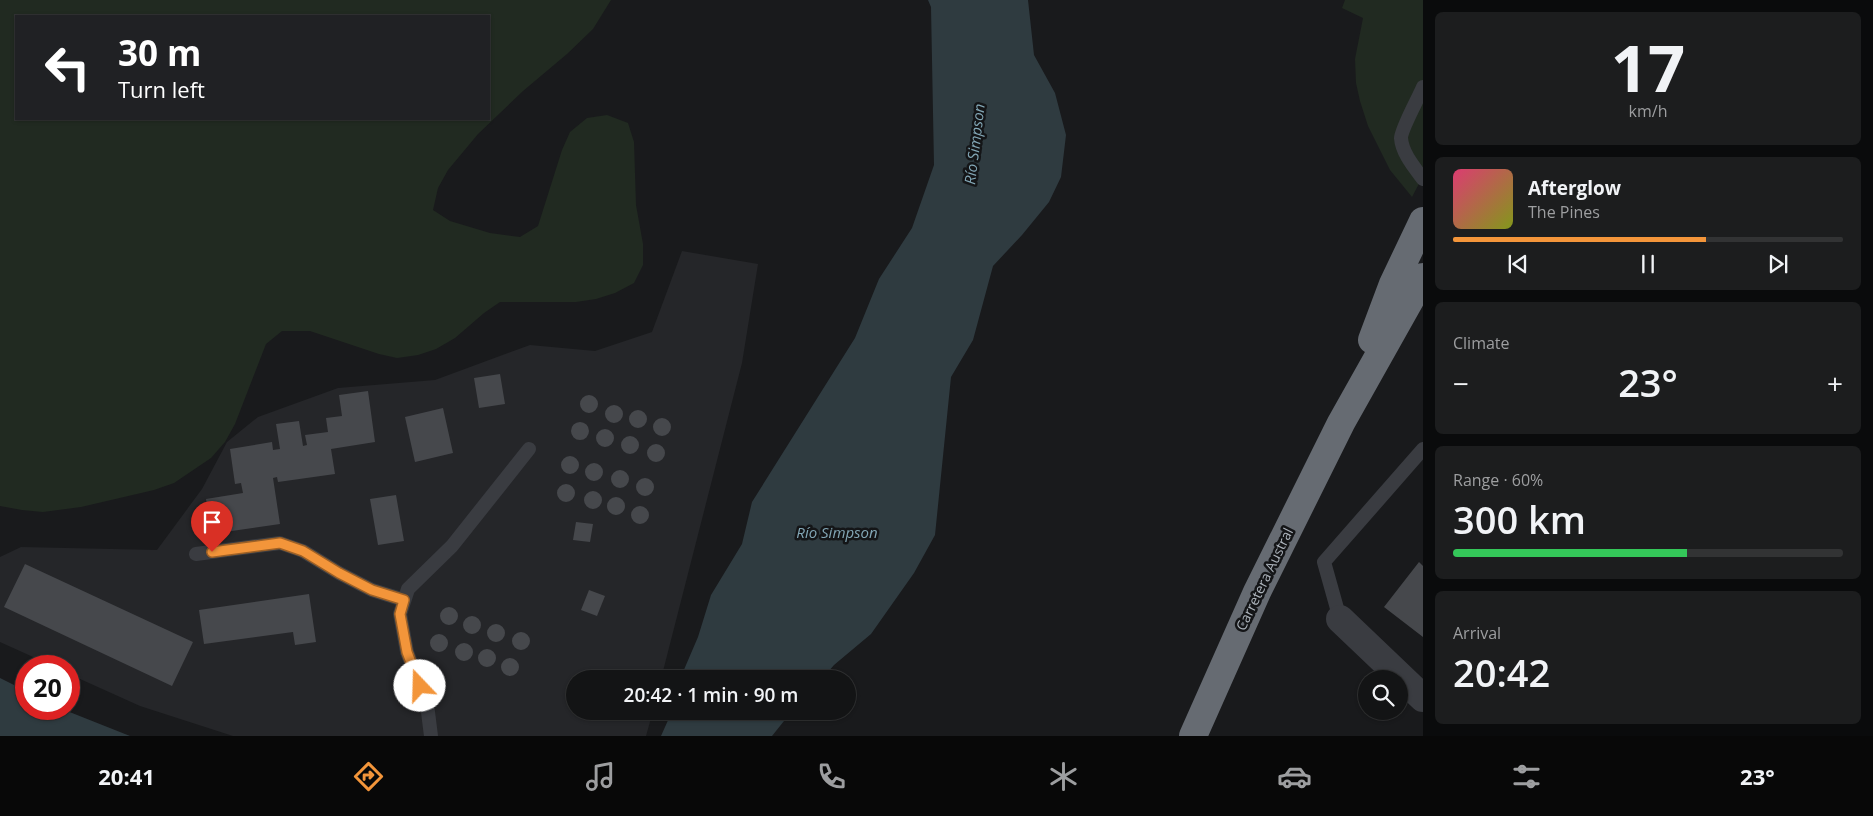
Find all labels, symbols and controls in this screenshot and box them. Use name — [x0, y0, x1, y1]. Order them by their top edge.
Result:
text: 17 — [1611, 23, 1685, 111]
text: 30 m — [118, 29, 201, 76]
icon: left — [35, 35, 100, 100]
text: Turn left — [118, 74, 205, 104]
text: km/h — [1629, 100, 1667, 122]
water label: Río Simpson — [959, 102, 989, 186]
text: Afterglow — [1528, 175, 1621, 201]
text: The Pines — [1528, 201, 1600, 223]
icon: previous — [1504, 250, 1532, 278]
icon: pause — [1634, 250, 1662, 278]
icon: next — [1764, 250, 1792, 278]
text: Climate — [1453, 332, 1510, 354]
text: 23° — [1618, 356, 1678, 408]
text: − — [1453, 364, 1469, 402]
text: + — [1827, 364, 1843, 402]
text: Range · 60% — [1453, 469, 1543, 491]
text: 300 km — [1453, 493, 1586, 545]
pin — [191, 501, 233, 552]
icon: arrive — [198, 508, 226, 536]
water label: Río Simpson — [796, 522, 878, 542]
street label: Carretera Austral — [1231, 524, 1297, 634]
text: Arrival — [1453, 622, 1501, 644]
text: 20:42 — [1453, 646, 1550, 698]
speed limit sign: 20 — [15, 655, 80, 720]
position arrow — [393, 659, 445, 711]
map controls — [1358, 670, 1408, 720]
button: search — [1358, 670, 1408, 720]
text: 20:42 · 1 min · 90 m — [624, 682, 798, 708]
icon: directions — [351, 759, 386, 794]
icon: music — [583, 759, 618, 794]
icon: phone — [814, 759, 849, 794]
icon: climate — [1046, 759, 1081, 794]
icon: car — [1277, 759, 1312, 794]
icon: filters — [1509, 759, 1544, 794]
text: 20:41 — [98, 761, 155, 791]
text: 23° — [1740, 761, 1775, 791]

